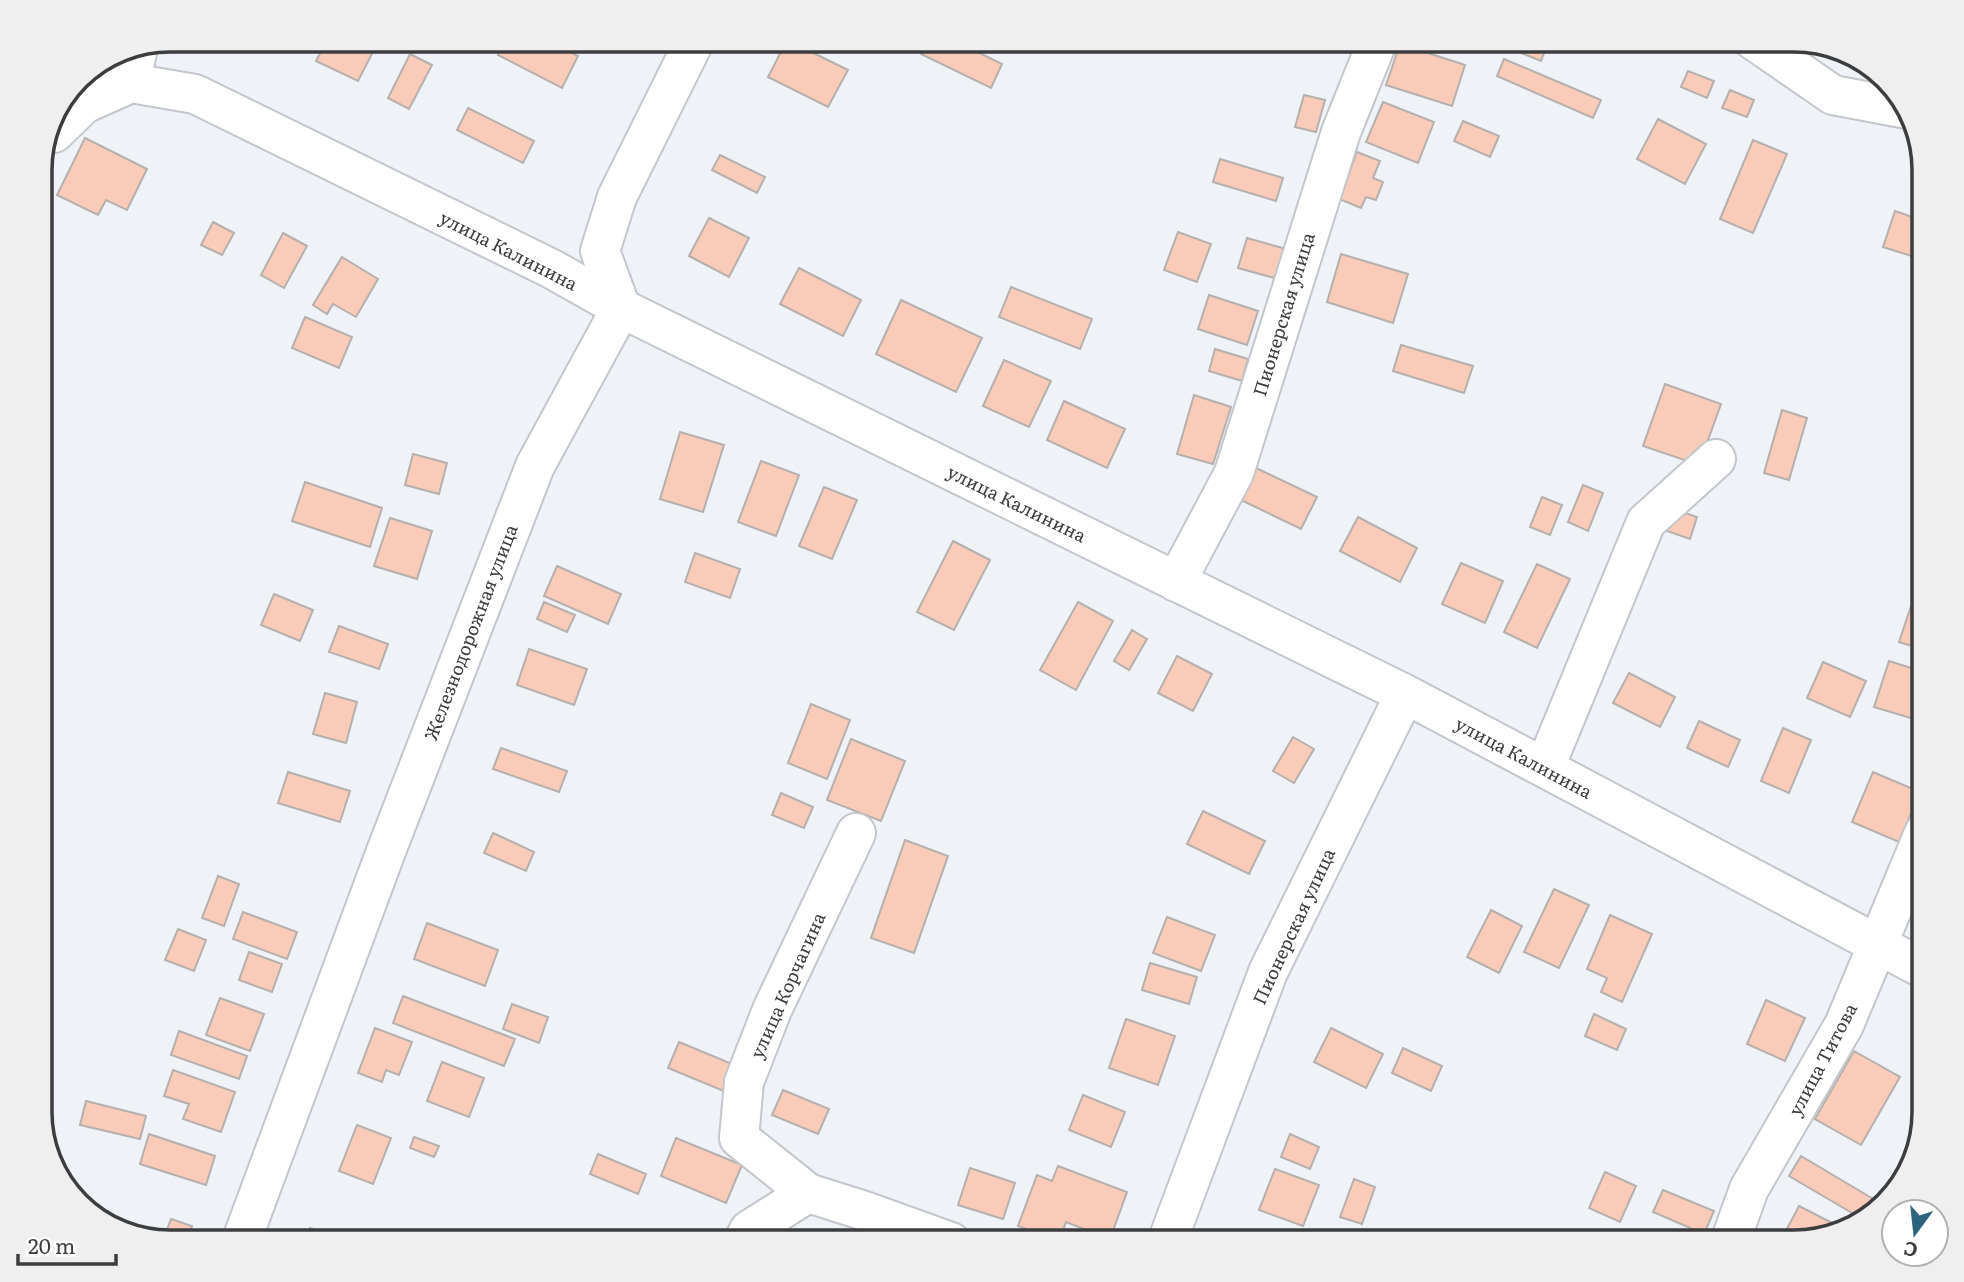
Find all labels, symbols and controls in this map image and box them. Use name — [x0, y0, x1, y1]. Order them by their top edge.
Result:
street label: улица Калинина — [435, 204, 583, 297]
street label: Пионерская улица — [1245, 229, 1321, 399]
street label: улица Калинина — [943, 458, 1091, 549]
street label: Железнодорожная улица — [416, 520, 524, 744]
street label: улица Калинина — [1451, 709, 1598, 805]
street label: Пионерская улица — [1245, 843, 1341, 1009]
street label: улица Корчагина — [743, 907, 831, 1062]
street label: улица Титова — [1781, 998, 1863, 1120]
north arrow — [1880, 1198, 1950, 1268]
scale bar — [18, 1222, 116, 1266]
text: 20 m — [28, 1229, 75, 1260]
text: С — [1900, 1235, 1920, 1266]

